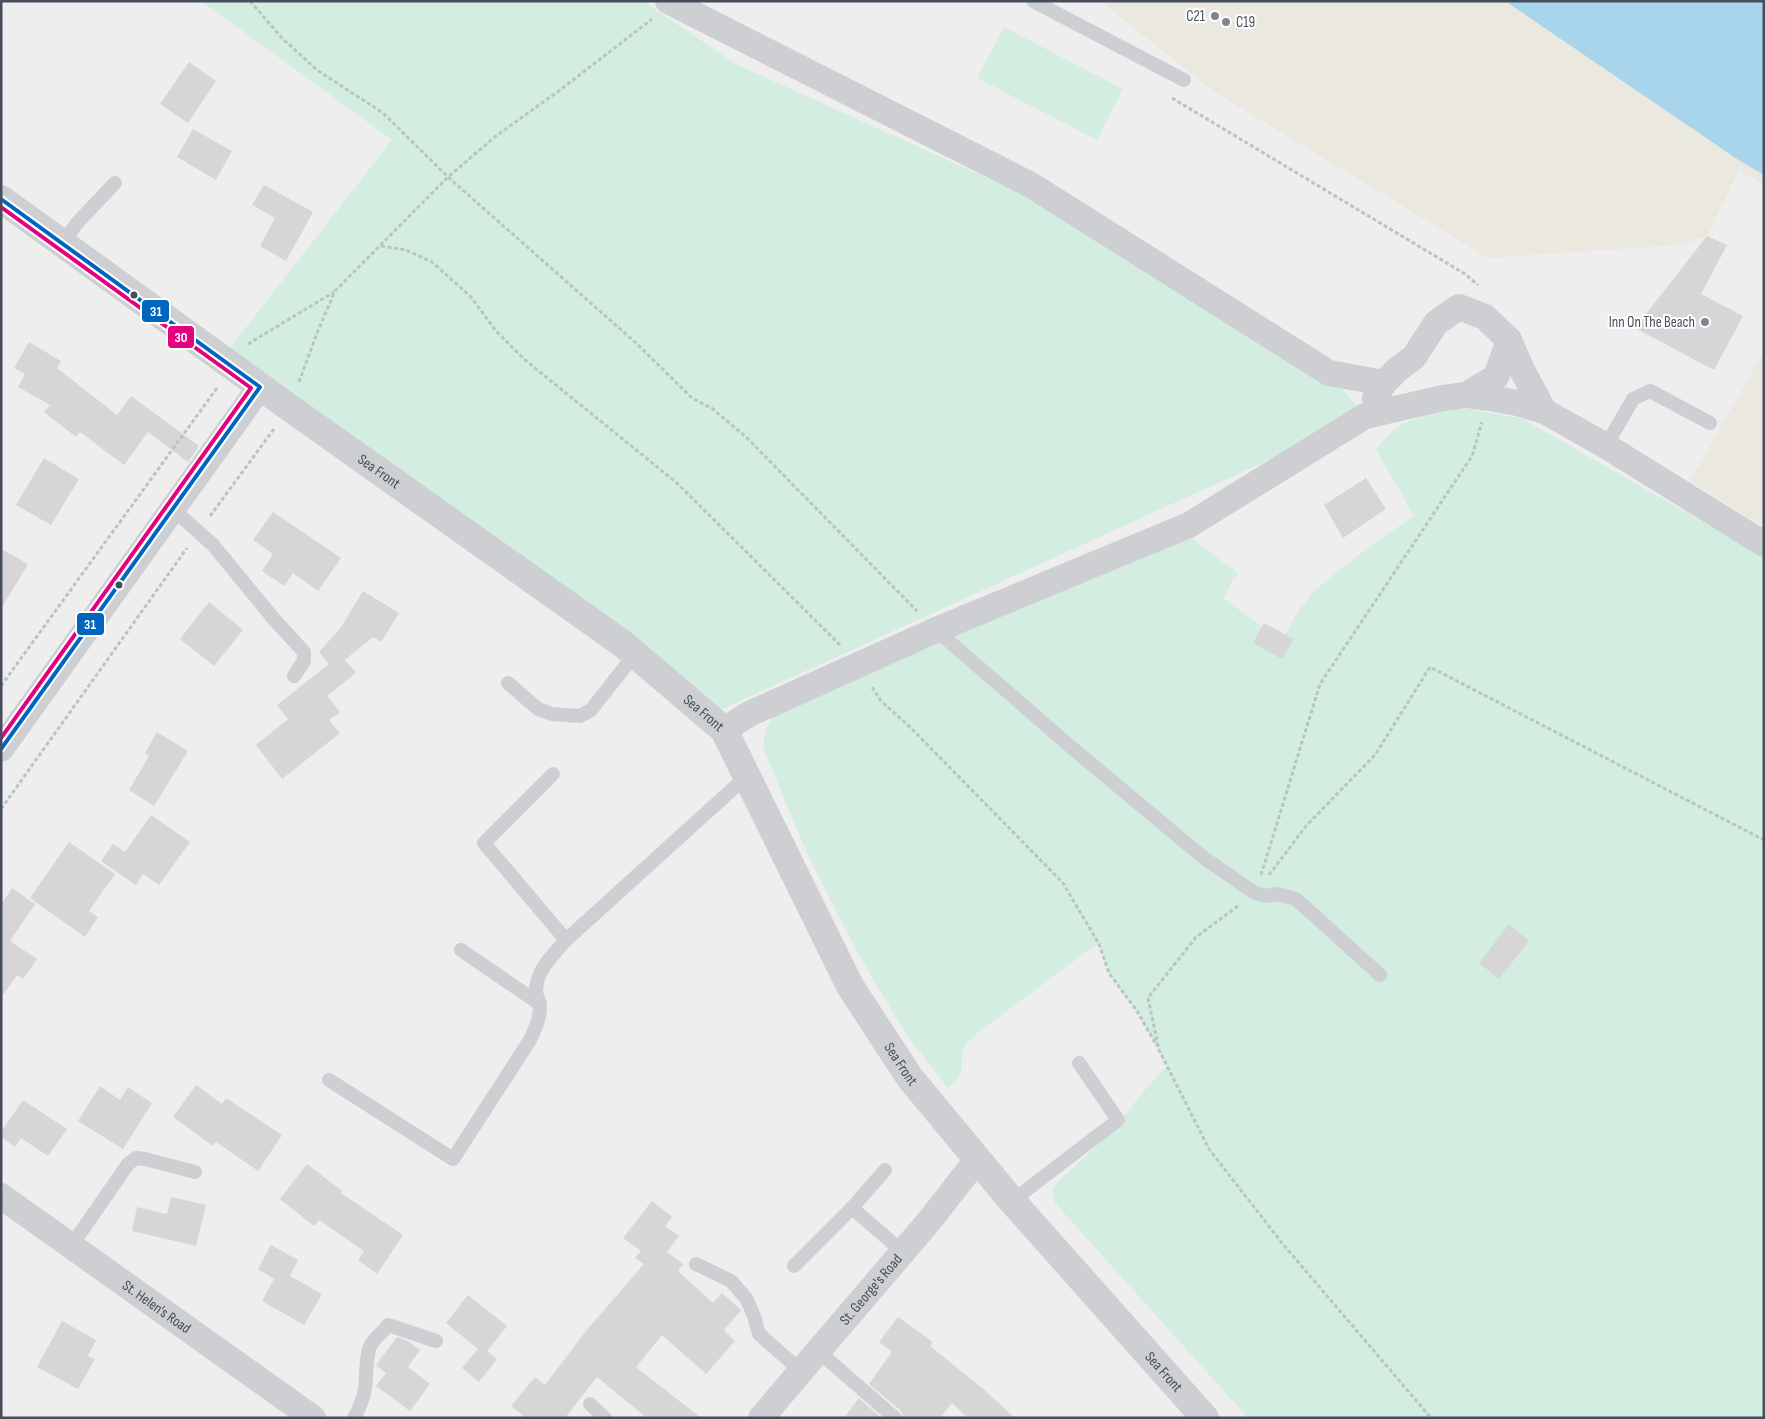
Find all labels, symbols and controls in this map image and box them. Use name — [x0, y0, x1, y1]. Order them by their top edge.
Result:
place label: C21 — [1186, 7, 1206, 26]
marker: C21 — [1209, 10, 1221, 22]
place label: C19 — [1236, 13, 1255, 32]
marker: C19 — [1220, 16, 1232, 28]
unlabelled marker — [129, 290, 139, 300]
line badge: 31 — [141, 299, 170, 323]
text: 31 — [150, 303, 162, 320]
place label: Inn On The Beach — [1609, 313, 1695, 332]
marker: Inn On The Beach — [1699, 316, 1711, 328]
line badge: 30 — [167, 325, 195, 349]
text: 30 — [175, 329, 188, 346]
street label: Sea Front — [354, 450, 405, 493]
unlabelled marker — [114, 580, 124, 590]
line badge: 31 — [76, 612, 105, 636]
text: 31 — [84, 616, 96, 633]
street label: Sea Front — [680, 690, 729, 736]
street label: Sea Front — [880, 1039, 922, 1090]
street label: St. George's Road — [835, 1250, 906, 1329]
street label: St. Helen's Road — [119, 1276, 195, 1338]
street label: Sea Front — [1141, 1348, 1187, 1396]

